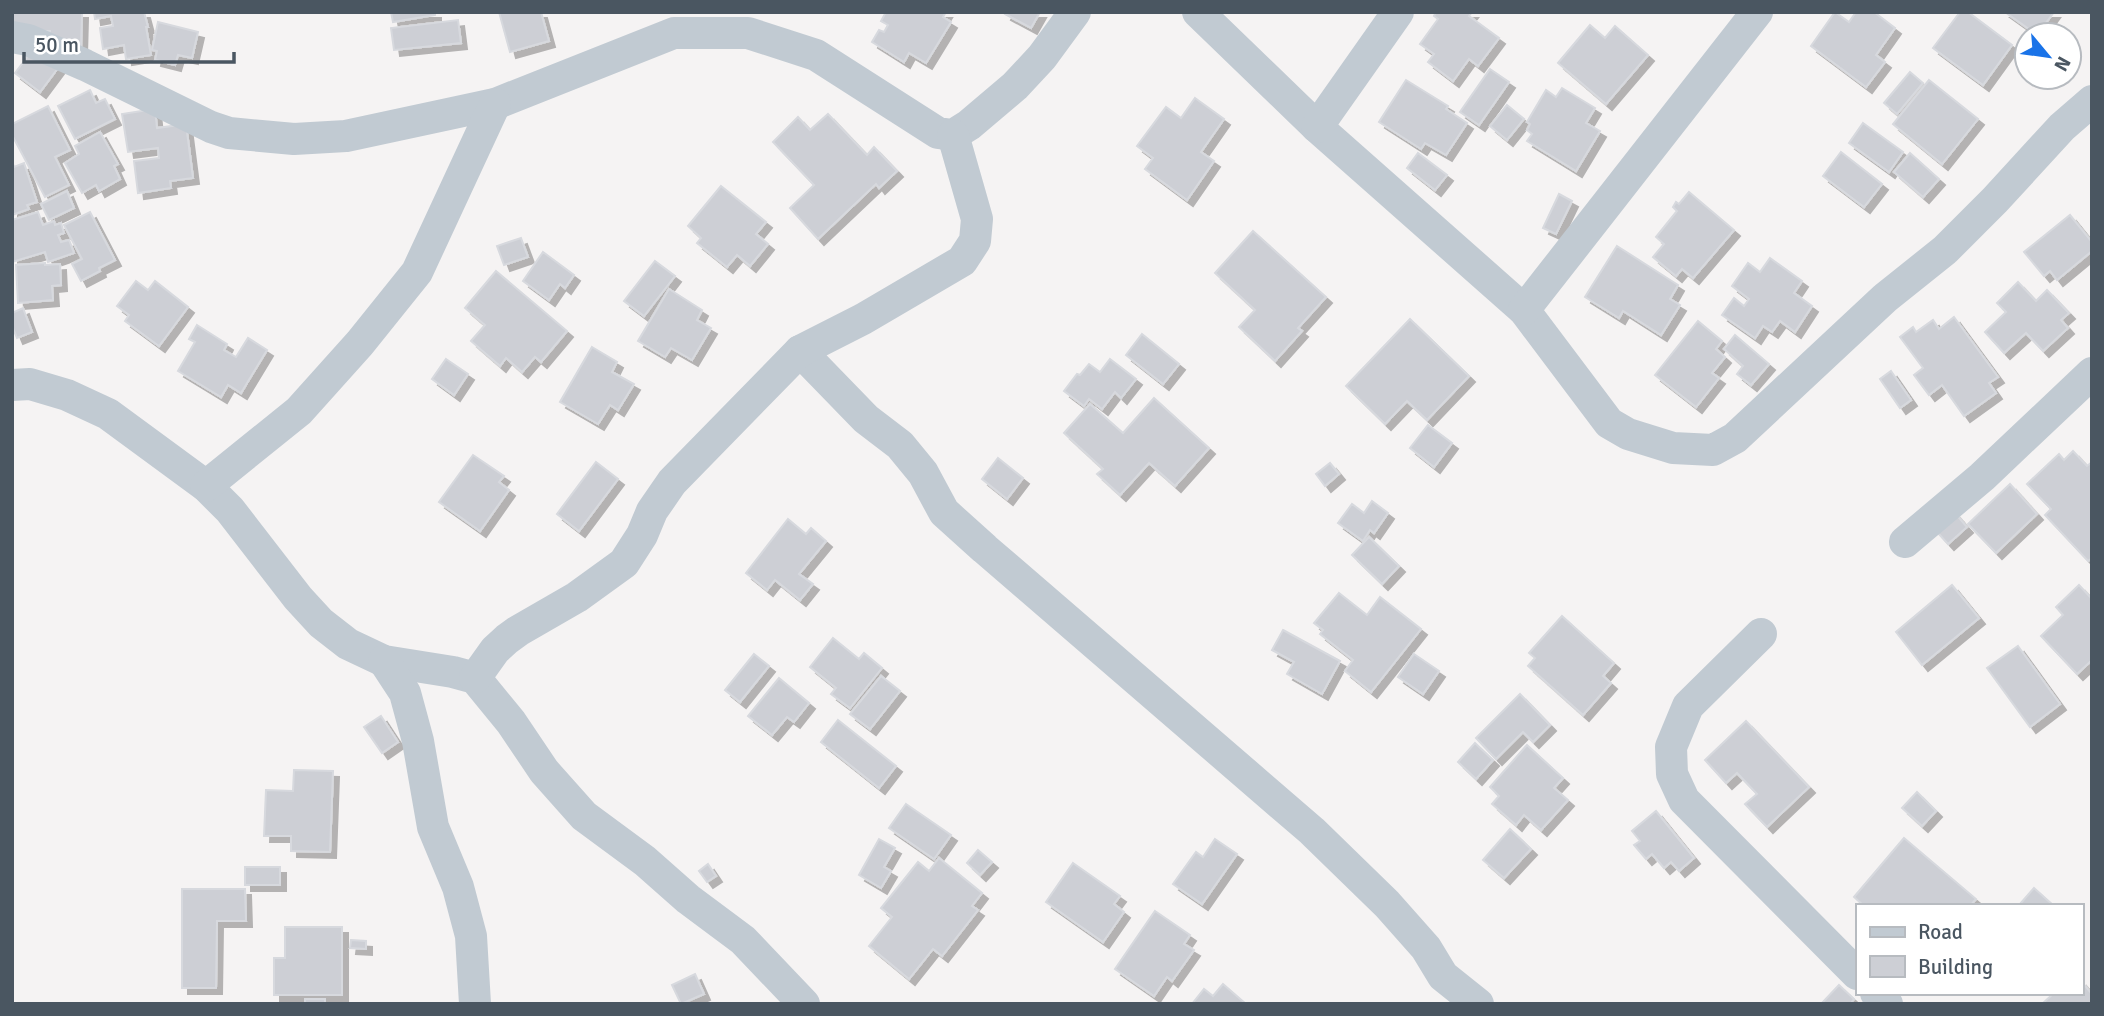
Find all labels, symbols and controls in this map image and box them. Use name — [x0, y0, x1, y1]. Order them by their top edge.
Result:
scale bar — [24, 21, 234, 65]
north arrow — [2013, 21, 2083, 91]
text: 50 m — [35, 32, 79, 58]
text: N — [2048, 52, 2076, 75]
legend — [1856, 904, 2083, 995]
text: Road — [1918, 919, 1963, 945]
text: Building — [1918, 954, 1993, 980]

